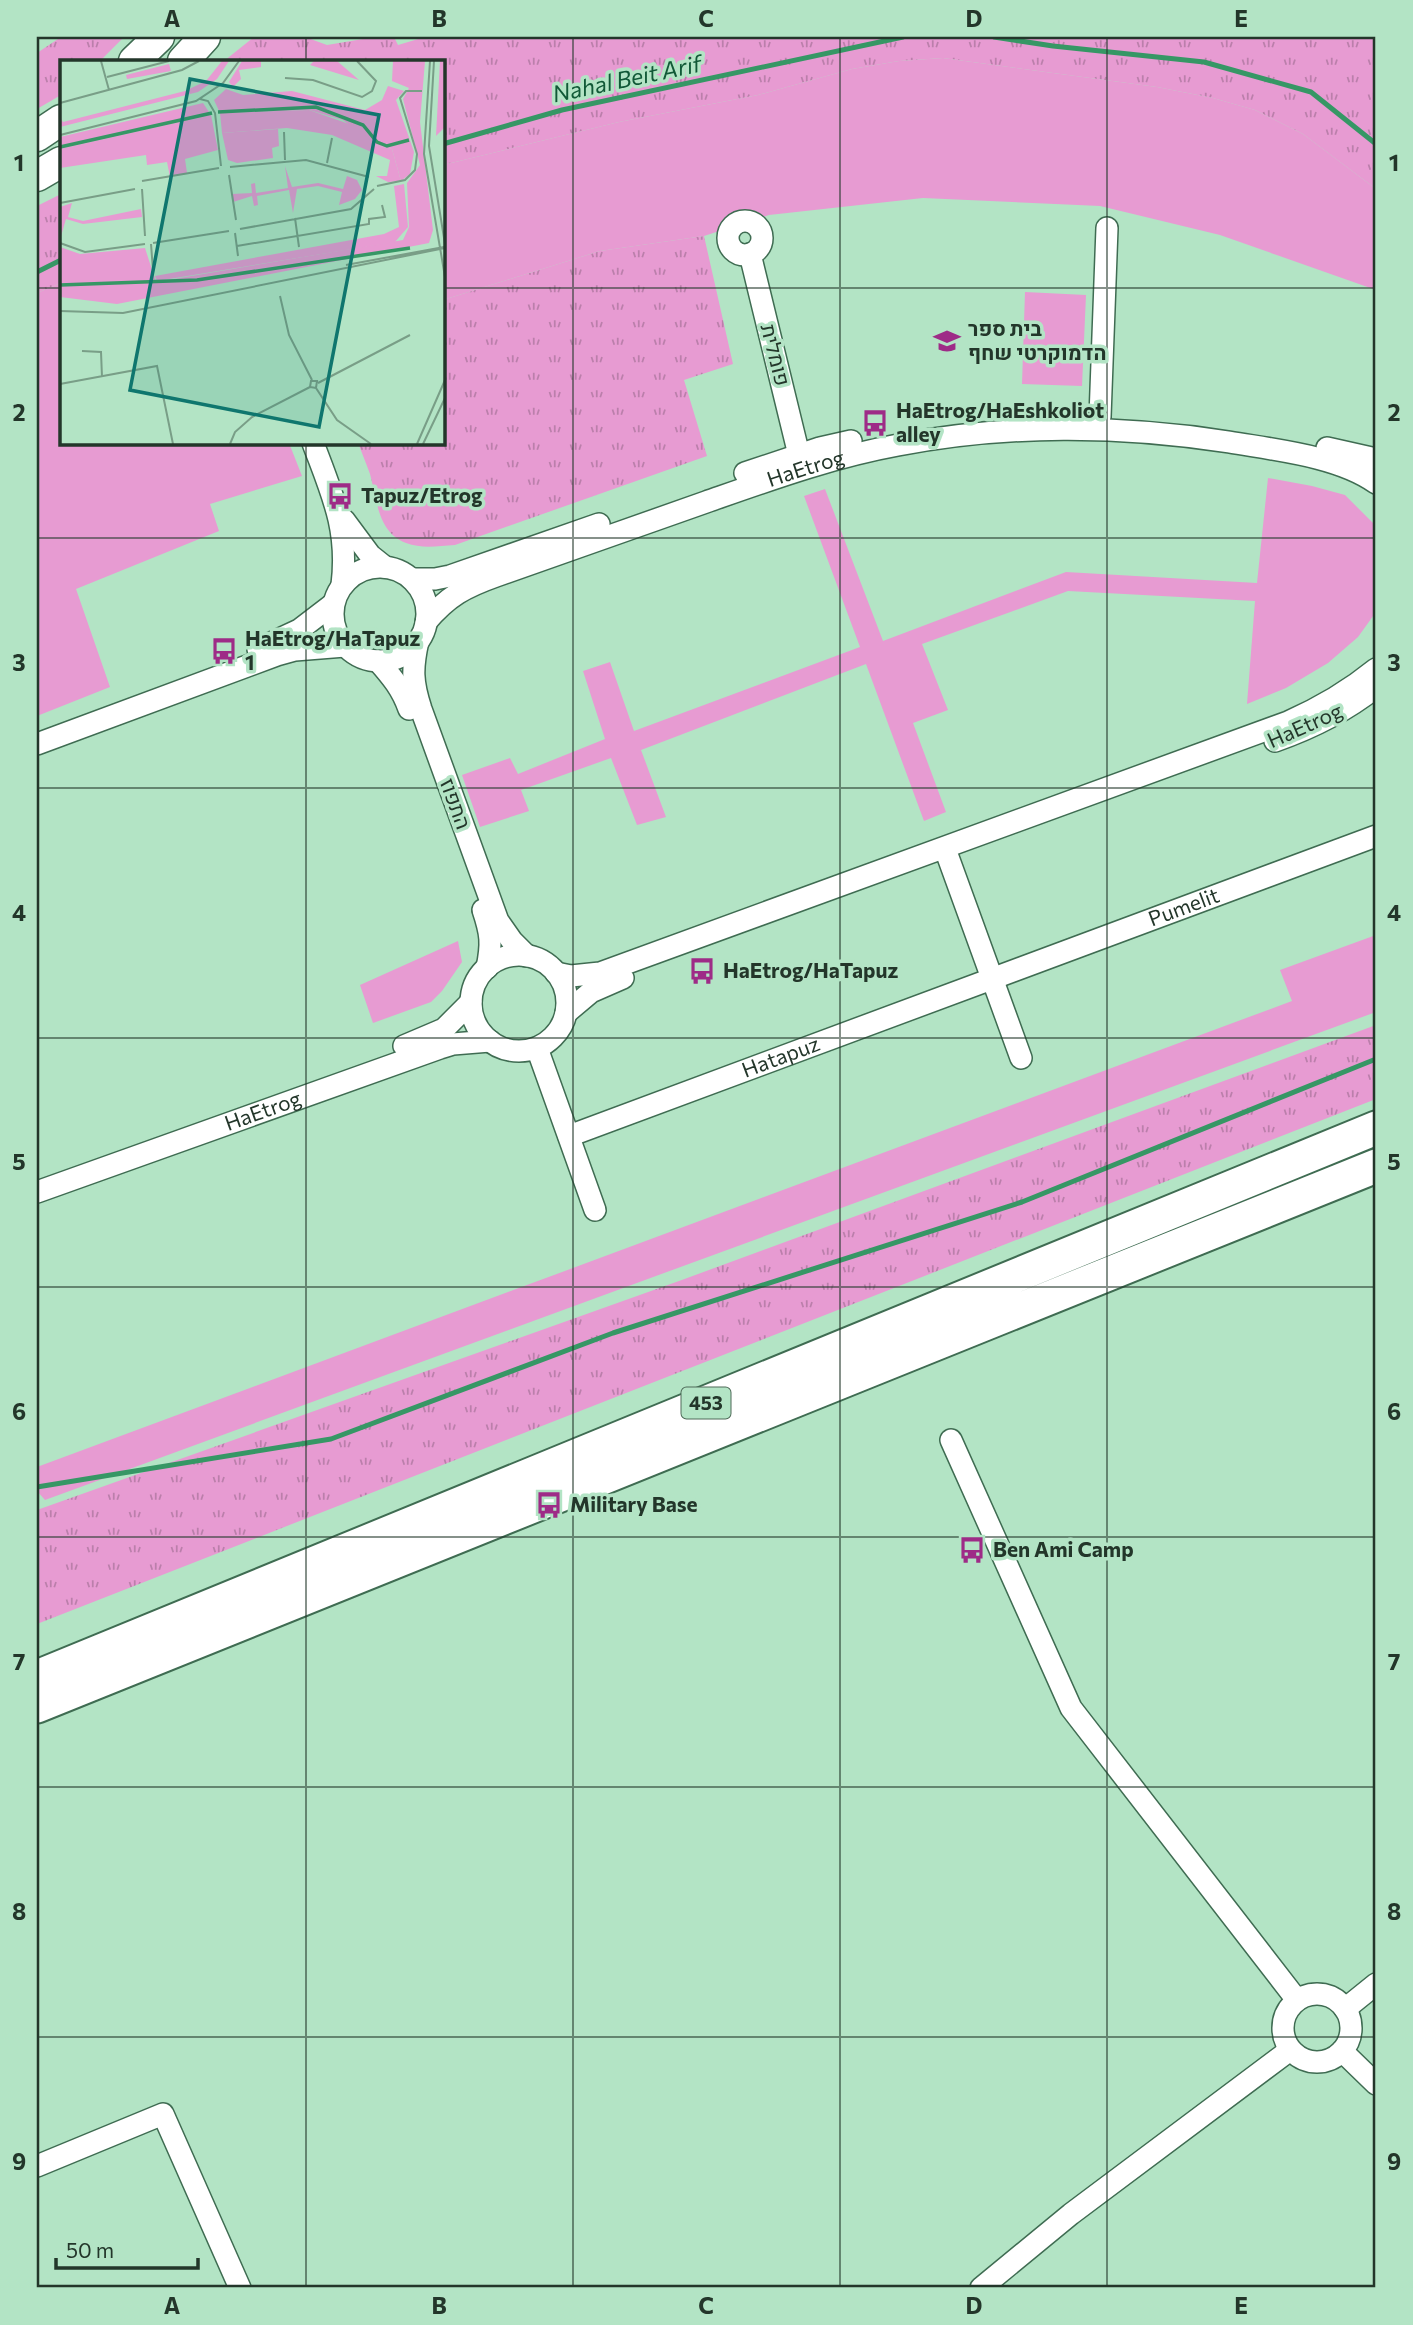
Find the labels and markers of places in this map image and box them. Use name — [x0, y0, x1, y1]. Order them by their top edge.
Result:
place label: בית ספר הדמוקרטי שחף — [968, 315, 1106, 364]
school or university icon: בית ספר הדמוקרטי שחף — [932, 326, 962, 356]
place label: HaEtrog/HaEshkoliot alley — [896, 397, 1104, 446]
bus stop icon: HaEtrog/HaEshkoliot alley — [860, 408, 890, 438]
bus stop icon: Tapuz/Etrog — [325, 481, 355, 511]
place label: Tapuz/Etrog — [361, 482, 483, 507]
place label: HaEtrog/HaTapuz 1 — [245, 625, 420, 674]
bus stop icon: HaEtrog/HaTapuz 1 — [209, 636, 239, 666]
bus stop icon: HaEtrog/HaTapuz — [687, 956, 717, 986]
place label: HaEtrog/HaTapuz — [723, 957, 898, 982]
bus stop icon: Military Base — [534, 1490, 564, 1520]
place label: Military Base — [570, 1491, 698, 1516]
bus stop icon: Ben Ami Camp — [957, 1535, 987, 1565]
place label: Ben Ami Camp — [993, 1536, 1134, 1561]

